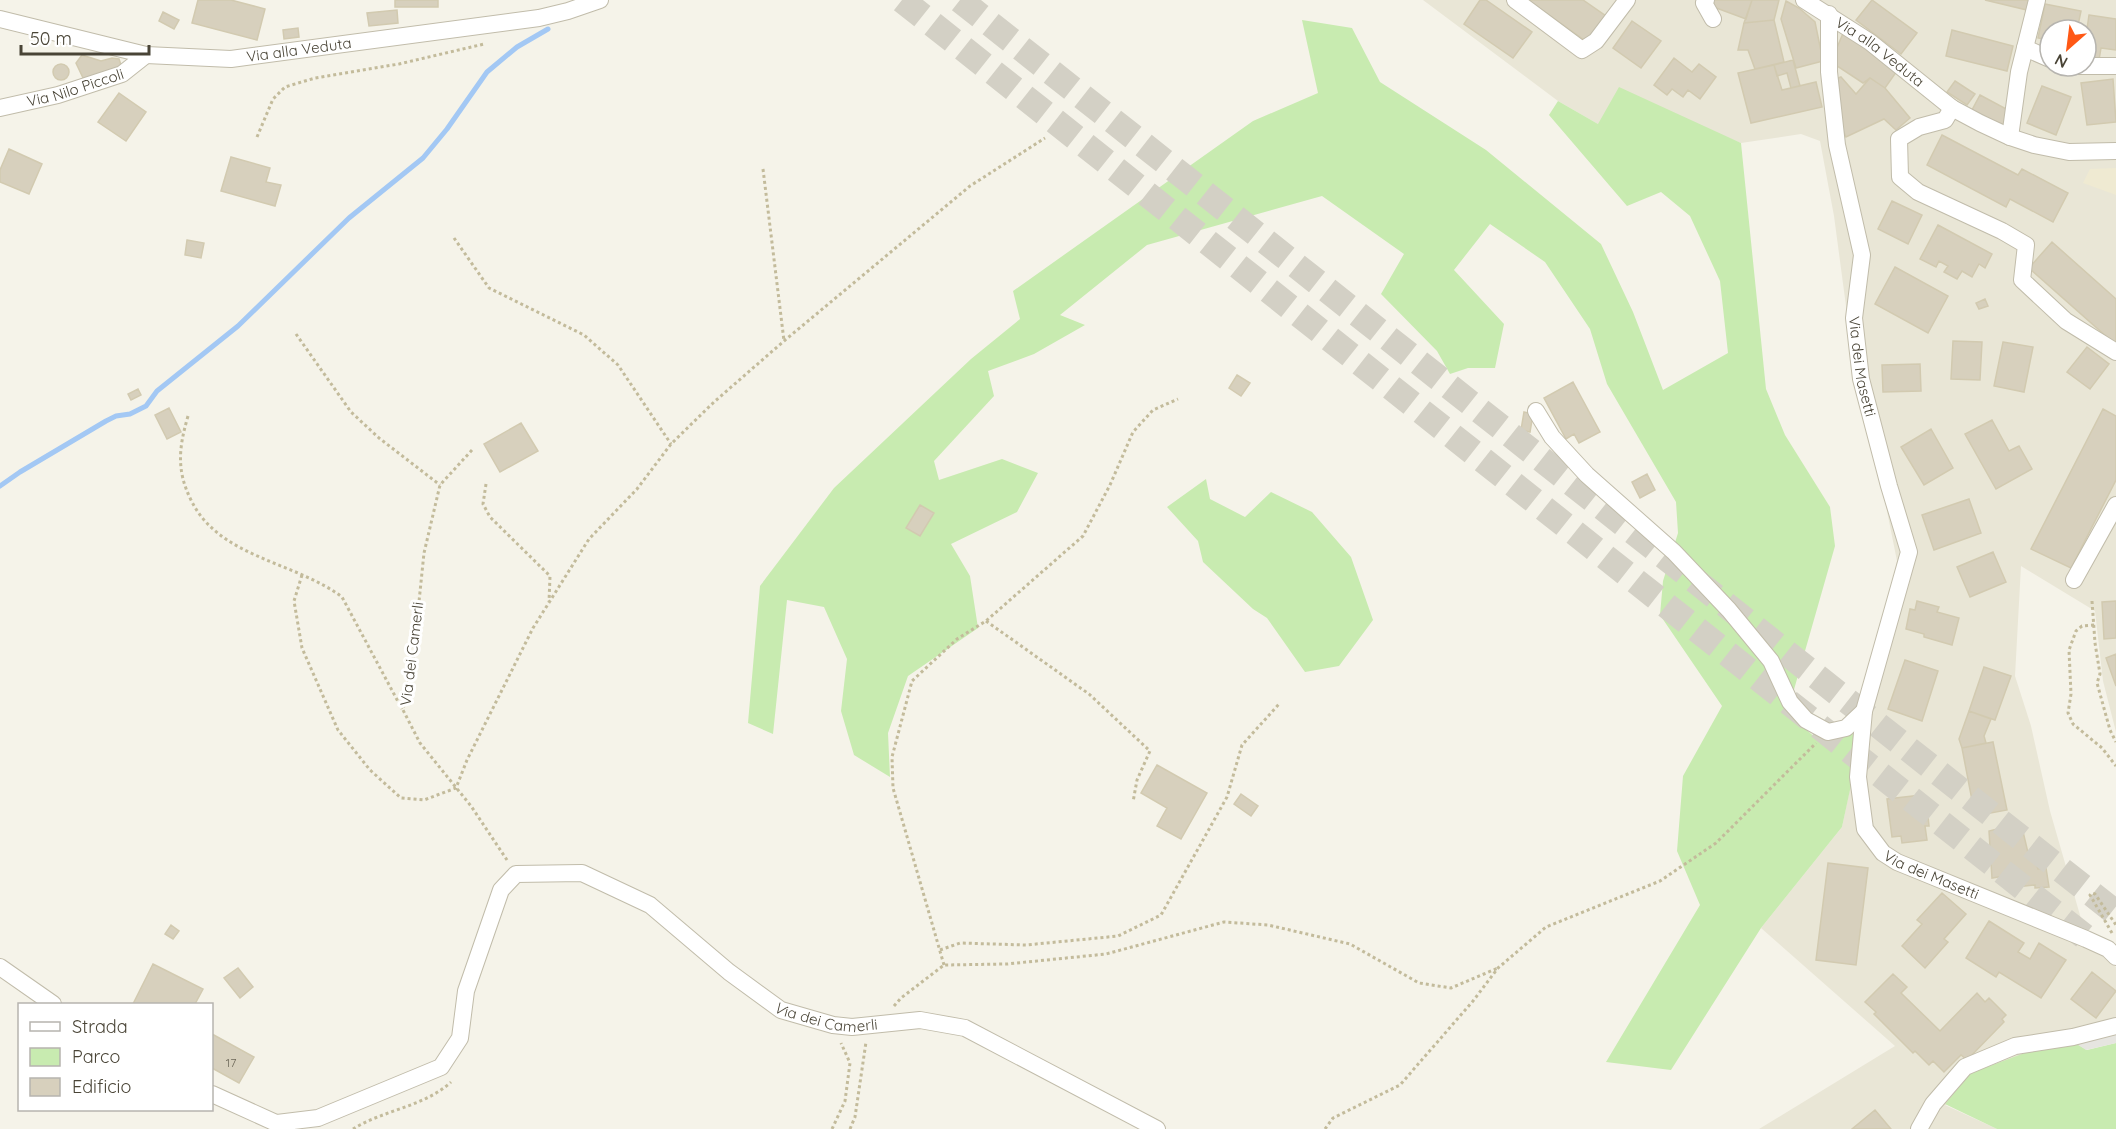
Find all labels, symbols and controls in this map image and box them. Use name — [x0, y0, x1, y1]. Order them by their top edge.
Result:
street label: Via alla Veduta — [1832, 13, 1928, 91]
scale bar — [21, 18, 148, 56]
north arrow — [2038, 18, 2098, 78]
text: 50 m — [30, 27, 72, 50]
street label: Via alla Veduta — [245, 33, 353, 66]
text: N — [2051, 50, 2071, 73]
street label: Via Nilo Piccoli — [25, 64, 126, 111]
street label: Via dei Masetti — [1845, 315, 1880, 419]
street label: Via dei Camerli — [396, 601, 427, 707]
street label: Via dei Masetti — [1880, 846, 1982, 903]
street label: Via dei Camerli — [771, 998, 878, 1036]
legend — [18, 1003, 213, 1111]
text: Strada — [72, 1015, 128, 1038]
text: Parco — [72, 1045, 120, 1068]
house number: 17 — [226, 1055, 236, 1070]
text: Edificio — [72, 1075, 131, 1098]

